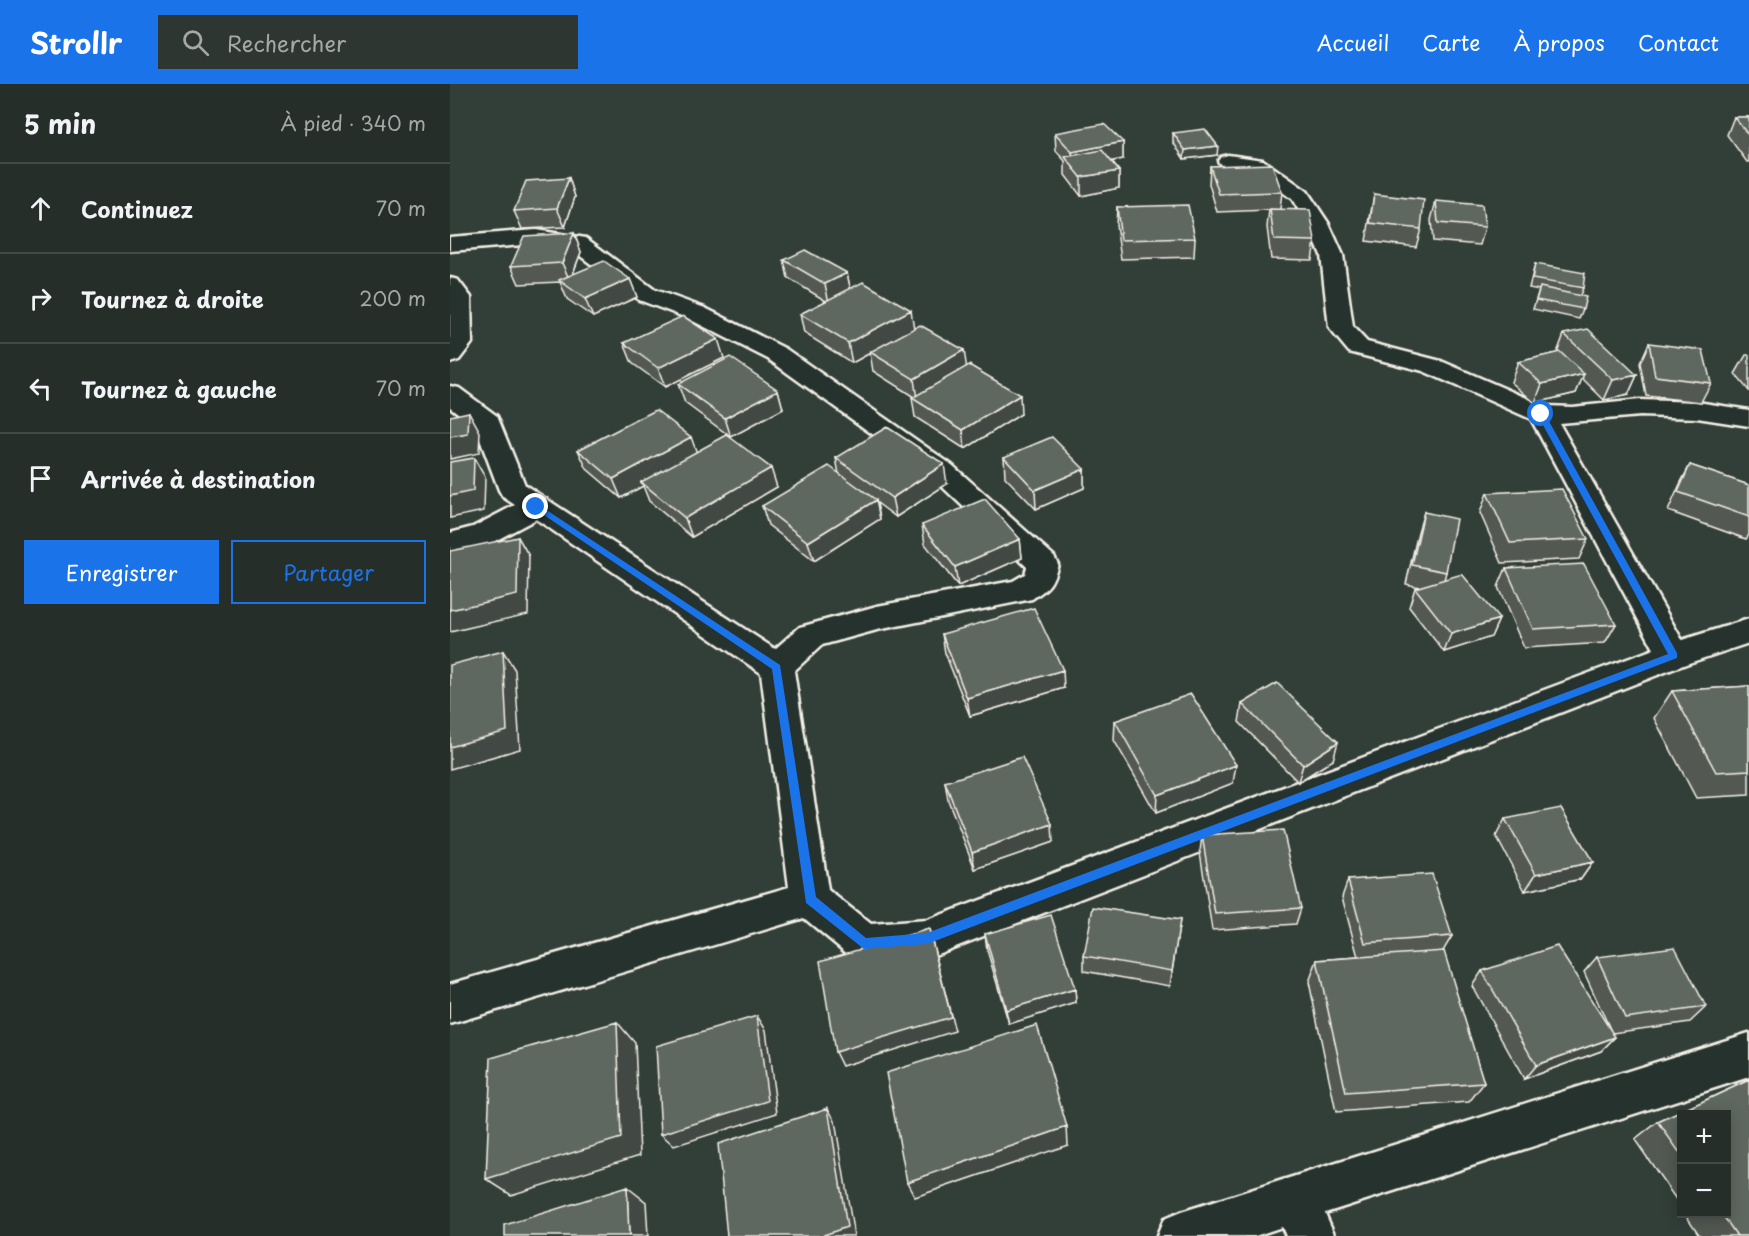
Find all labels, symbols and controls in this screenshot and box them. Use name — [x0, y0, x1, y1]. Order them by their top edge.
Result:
search box — [158, 15, 578, 69]
text: Strollr — [30, 21, 122, 64]
icon: search — [179, 26, 212, 59]
text: Rechercher — [227, 26, 346, 59]
text: Accueil — [1317, 26, 1389, 58]
text: Carte — [1422, 26, 1480, 58]
text: À propos — [1513, 26, 1605, 58]
text: Contact — [1638, 26, 1719, 58]
text: 5 min — [24, 104, 96, 143]
text: À pied · 340 m — [280, 108, 426, 138]
icon: ahead — [24, 192, 57, 225]
text: Continuez — [81, 192, 193, 225]
text: 70 m — [376, 193, 426, 223]
icon: right — [24, 282, 57, 315]
text: Tournez à droite — [81, 282, 264, 315]
text: 200 m — [359, 283, 426, 313]
icon: left — [24, 372, 57, 405]
text: Tournez à gauche — [81, 372, 277, 405]
text: 70 m — [376, 373, 426, 403]
route start — [1527, 400, 1553, 426]
icon: arrive — [24, 462, 57, 495]
text: Arrivée à destination — [81, 462, 315, 495]
route end — [522, 493, 548, 519]
button: Enregistrer — [24, 540, 219, 604]
button: Partager — [231, 540, 426, 604]
map controls — [1677, 1110, 1731, 1218]
button: + — [1677, 1110, 1731, 1164]
button: − — [1677, 1164, 1731, 1218]

